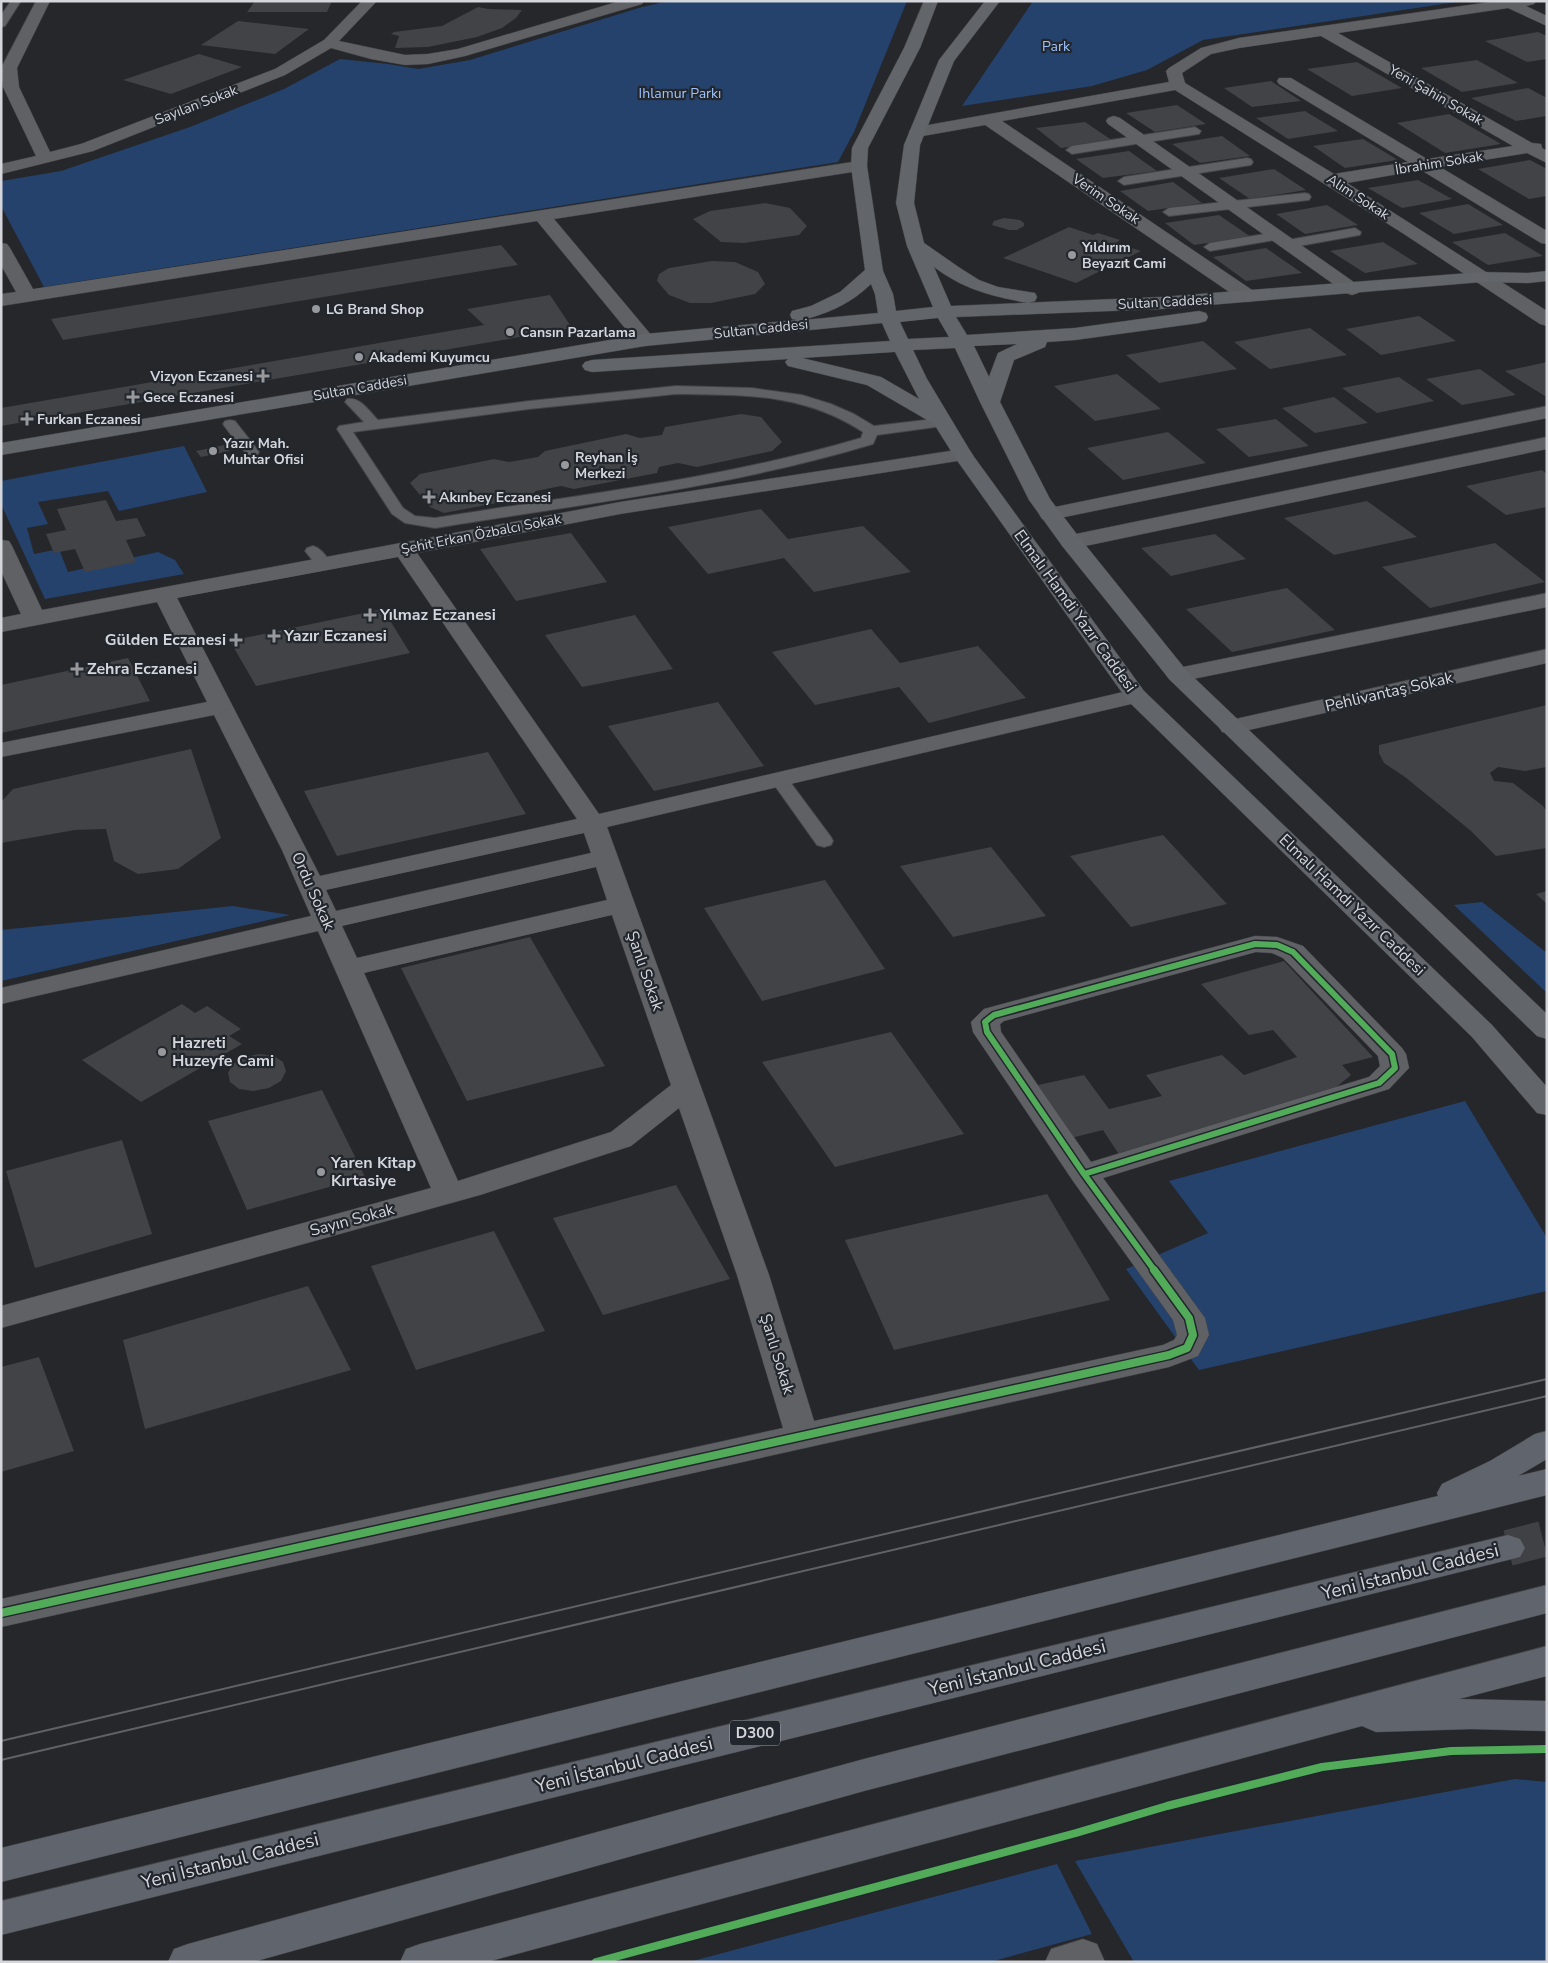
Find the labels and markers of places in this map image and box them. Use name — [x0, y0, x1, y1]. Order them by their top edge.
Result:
place label: Yıldırım Beyazıt Cami — [1081, 238, 1166, 273]
marker: Yıldırım Beyazıt Cami — [1066, 249, 1078, 261]
place label: LG Brand Shop — [326, 300, 424, 319]
marker: LG Brand Shop — [310, 303, 322, 315]
place label: Cansın Pazarlama — [520, 323, 636, 342]
marker: Cansın Pazarlama — [504, 326, 516, 338]
place label: Akademi Kuyumcu — [369, 348, 490, 367]
marker: Akademi Kuyumcu — [353, 351, 365, 363]
place label: Vizyon Eczanesi — [149, 367, 253, 386]
marker: Vizyon Eczanesi — [257, 370, 269, 382]
place label: Gece Eczanesi — [143, 388, 234, 407]
marker: Gece Eczanesi — [127, 391, 139, 403]
place label: Furkan Eczanesi — [37, 410, 141, 429]
marker: Furkan Eczanesi — [21, 413, 33, 425]
place label: Yazır Mah. Muhtar Ofisi — [222, 434, 304, 469]
marker: Yazır Mah. Muhtar Ofisi — [207, 445, 219, 457]
place label: Reyhan İş Merkezi — [575, 448, 638, 483]
marker: Reyhan İş Merkezi — [559, 459, 571, 471]
place label: Akınbey Eczanesi — [439, 488, 551, 507]
marker: Akınbey Eczanesi — [423, 491, 435, 503]
place label: Yılmaz Eczanesi — [379, 604, 496, 626]
marker: Yılmaz Eczanesi — [364, 609, 376, 621]
place label: Yazır Eczanesi — [283, 625, 387, 647]
place label: Gülden Eczanesi — [105, 629, 226, 651]
marker: Yazır Eczanesi — [268, 630, 280, 642]
marker: Gülden Eczanesi — [230, 634, 242, 646]
place label: Zehra Eczanesi — [87, 658, 197, 680]
marker: Zehra Eczanesi — [71, 663, 83, 675]
place label: Hazreti Huzeyfe Cami — [172, 1032, 274, 1072]
marker: Hazreti Huzeyfe Cami — [156, 1046, 168, 1058]
place label: Yaren Kitap Kırtasiye — [330, 1152, 416, 1192]
marker: Yaren Kitap Kırtasiye — [315, 1166, 327, 1178]

